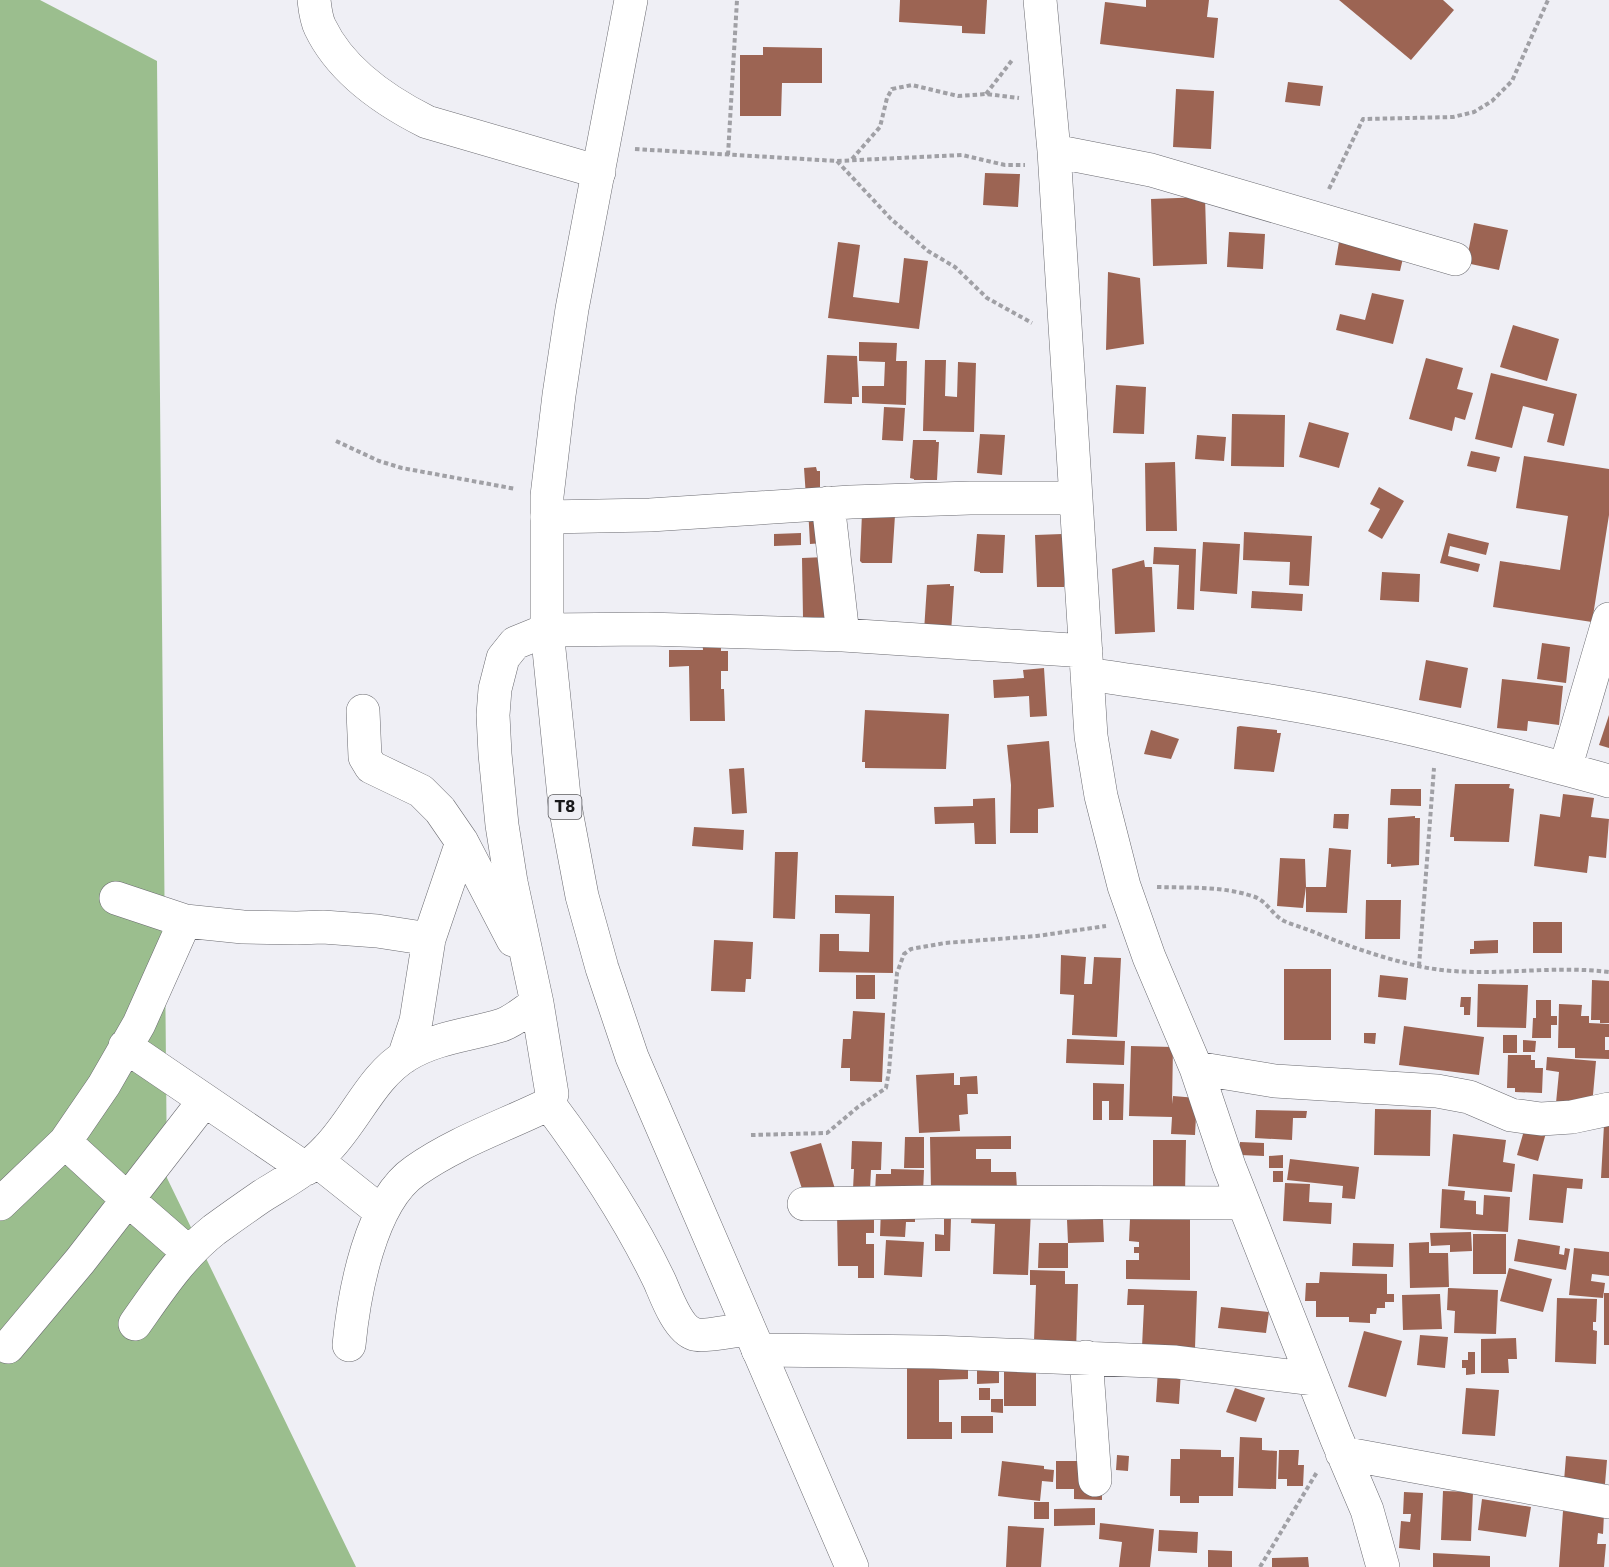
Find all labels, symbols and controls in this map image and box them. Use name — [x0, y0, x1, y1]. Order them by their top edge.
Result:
road number: T8 — [548, 795, 582, 819]

